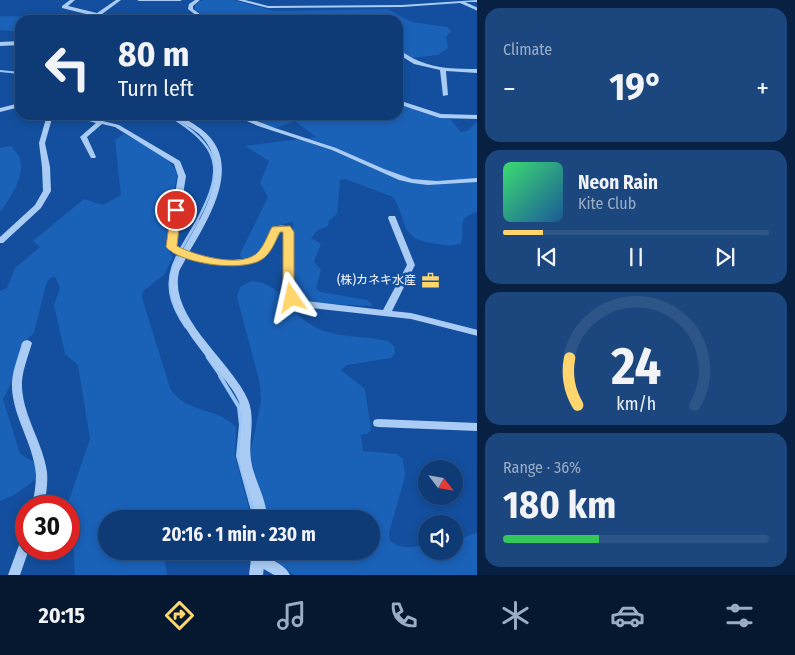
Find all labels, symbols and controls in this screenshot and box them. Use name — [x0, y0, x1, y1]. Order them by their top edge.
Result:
text: 80 m — [118, 33, 190, 75]
icon: left — [35, 35, 100, 100]
text: Climate — [503, 40, 552, 59]
text: 19° — [609, 64, 663, 110]
text: − — [503, 72, 516, 105]
text: + — [756, 72, 769, 105]
text: Turn left — [118, 75, 194, 102]
text: Neon Rain — [578, 171, 658, 194]
pin — [155, 189, 197, 231]
text: Kite Club — [578, 194, 636, 213]
icon: arrive — [162, 196, 190, 224]
icon: previous — [533, 243, 561, 271]
icon: pause — [622, 243, 650, 271]
icon: next — [711, 243, 739, 271]
office icon: (株)カネキ水産 — [420, 270, 440, 290]
position arrow — [265, 271, 317, 323]
place label: (株)カネキ水産 — [337, 273, 416, 287]
text: 24 — [610, 335, 661, 398]
text: km/h — [616, 393, 656, 415]
text: Range · 36% — [503, 458, 581, 477]
north arrow — [418, 460, 462, 505]
map controls — [418, 460, 463, 560]
text: 180 km — [503, 482, 616, 528]
speed limit sign: 30 — [15, 495, 80, 560]
button: sound — [418, 515, 463, 560]
text: 20:16 · 1 min · 230 m — [162, 523, 316, 546]
icon: directions — [162, 598, 197, 633]
icon: music — [274, 598, 309, 633]
icon: phone — [386, 598, 421, 633]
icon: climate — [498, 598, 533, 633]
icon: car — [610, 598, 645, 633]
icon: filters — [722, 598, 757, 633]
text: 20:15 — [38, 602, 85, 629]

